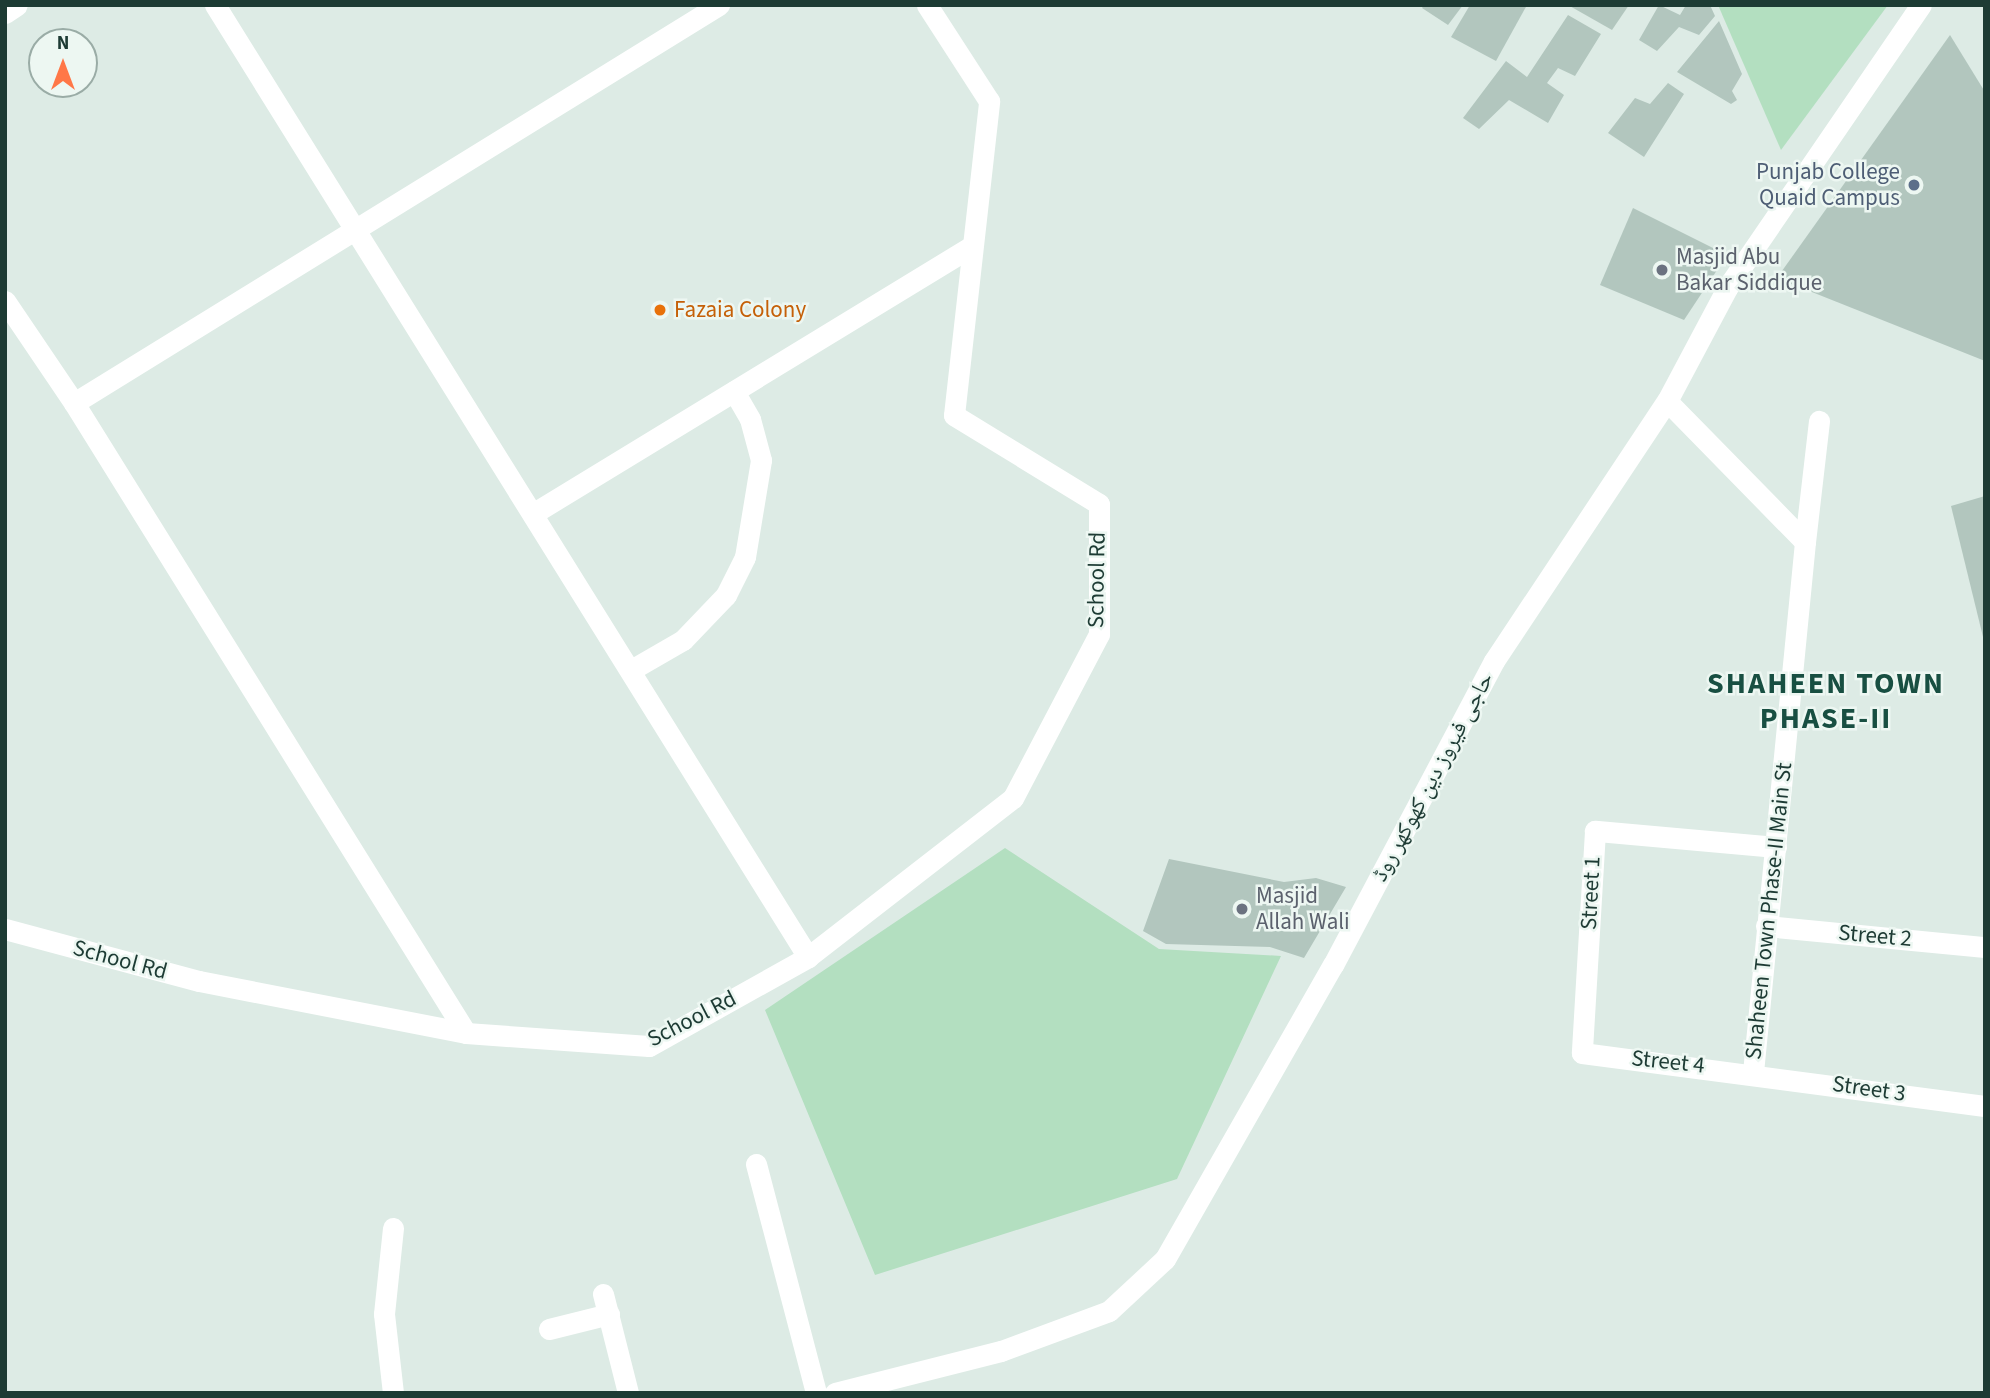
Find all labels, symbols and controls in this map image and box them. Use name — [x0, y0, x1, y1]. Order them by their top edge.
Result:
north arrow — [28, 28, 98, 98]
text: N — [57, 30, 69, 57]
place label: Punjab College Quaid Campus — [1756, 158, 1900, 212]
marker: Punjab College Quaid Campus — [1906, 177, 1922, 193]
place label: Masjid Abu Bakar Siddique — [1676, 243, 1822, 297]
marker: Masjid Abu Bakar Siddique — [1654, 262, 1670, 278]
place label: Fazaia Colony — [674, 296, 806, 324]
marker: Fazaia Colony — [652, 302, 668, 318]
street label: School Rd — [1082, 532, 1112, 628]
district label: SHAHEEN TOWN PHASE-II — [1709, 666, 1943, 736]
street label: حاجی فیروز دین کھوکھر روڈ — [1366, 668, 1500, 886]
street label: Shaheen Town Phase-II Main St — [1740, 761, 1798, 1061]
street label: Street 1 — [1575, 856, 1607, 930]
place label: Masjid Allah Wali — [1256, 882, 1350, 936]
marker: Masjid Allah Wali — [1234, 901, 1250, 917]
street label: Street 2 — [1837, 919, 1913, 953]
street label: School Rd — [70, 934, 170, 986]
street label: School Rd — [643, 985, 741, 1053]
street label: Street 4 — [1630, 1044, 1706, 1080]
street label: Street 3 — [1831, 1070, 1907, 1108]

